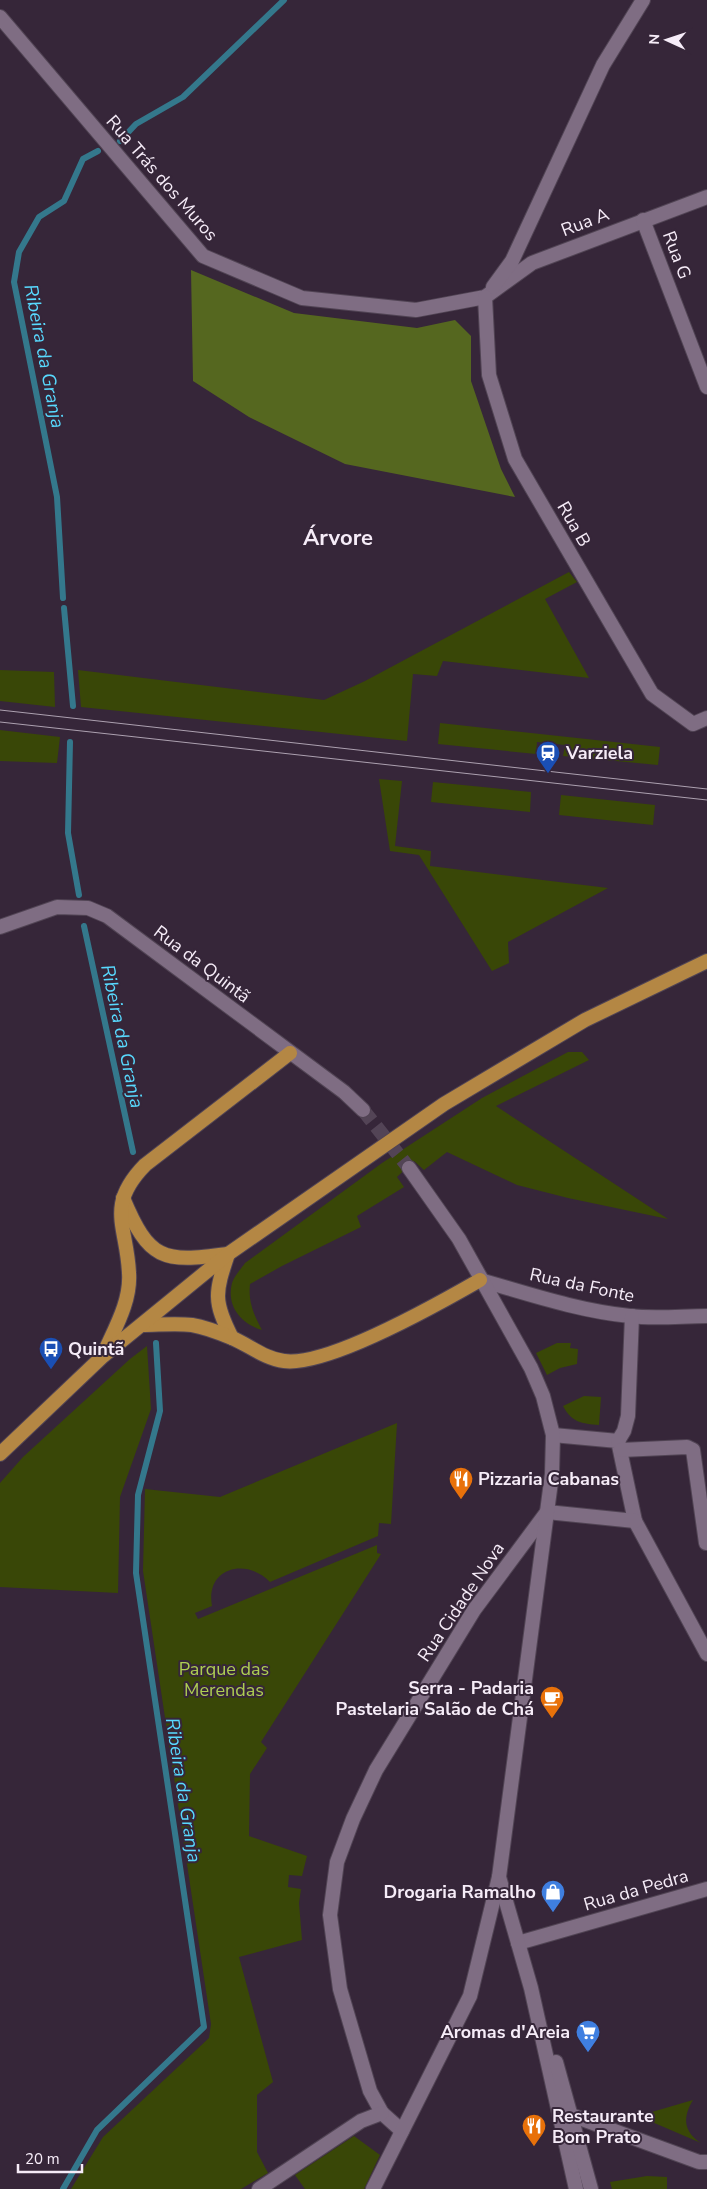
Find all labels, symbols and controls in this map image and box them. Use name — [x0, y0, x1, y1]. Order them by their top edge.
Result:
north arrow — [642, 15, 692, 65]
text: N — [645, 34, 664, 45]
street label: Rua Trás dos Muros — [101, 110, 223, 246]
street label: Rua A — [558, 202, 612, 242]
street label: Rua G — [657, 228, 697, 282]
water label: Ribeira da Granja — [17, 282, 71, 430]
street label: Rua B — [551, 497, 597, 551]
district label: Árvore — [303, 523, 373, 553]
station icon: Varziela — [535, 740, 561, 774]
place label: Varziela — [565, 741, 633, 765]
street label: Rua da Quintã — [149, 920, 255, 1008]
water label: Ribeira da Granja — [94, 962, 150, 1110]
street label: Rua da Fonte — [527, 1262, 637, 1308]
bus stop icon: Quintã — [38, 1336, 64, 1370]
place label: Quintã — [68, 1337, 124, 1361]
restaurant icon: Pizzaria Cabanas — [448, 1466, 474, 1500]
place label: Pizzaria Cabanas — [478, 1467, 619, 1491]
street label: Rua Cidade Nova — [412, 1538, 510, 1666]
park label: Parque das Merendas — [179, 1657, 269, 1702]
place label: Serra - Padaria Pastelaria Salão de Chá — [336, 1676, 534, 1721]
cafe icon: Serra - Padaria Pastelaria Salão de Chá — [539, 1685, 565, 1719]
water label: Ribeira da Granja — [159, 1716, 207, 1864]
street label: Rua da Pedra — [581, 1864, 691, 1916]
shop icon: Drogaria Ramalho — [540, 1879, 566, 1913]
place label: Drogaria Ramalho — [384, 1880, 536, 1904]
supermarket icon: Aromas d'Areia — [575, 2019, 601, 2053]
place label: Aromas d'Areia — [440, 2020, 570, 2044]
place label: Restaurante Bom Prato — [552, 2104, 654, 2149]
restaurant icon: Restaurante Bom Prato — [521, 2113, 547, 2147]
scale bar — [18, 2142, 81, 2174]
text: 20 m — [25, 2149, 60, 2169]

